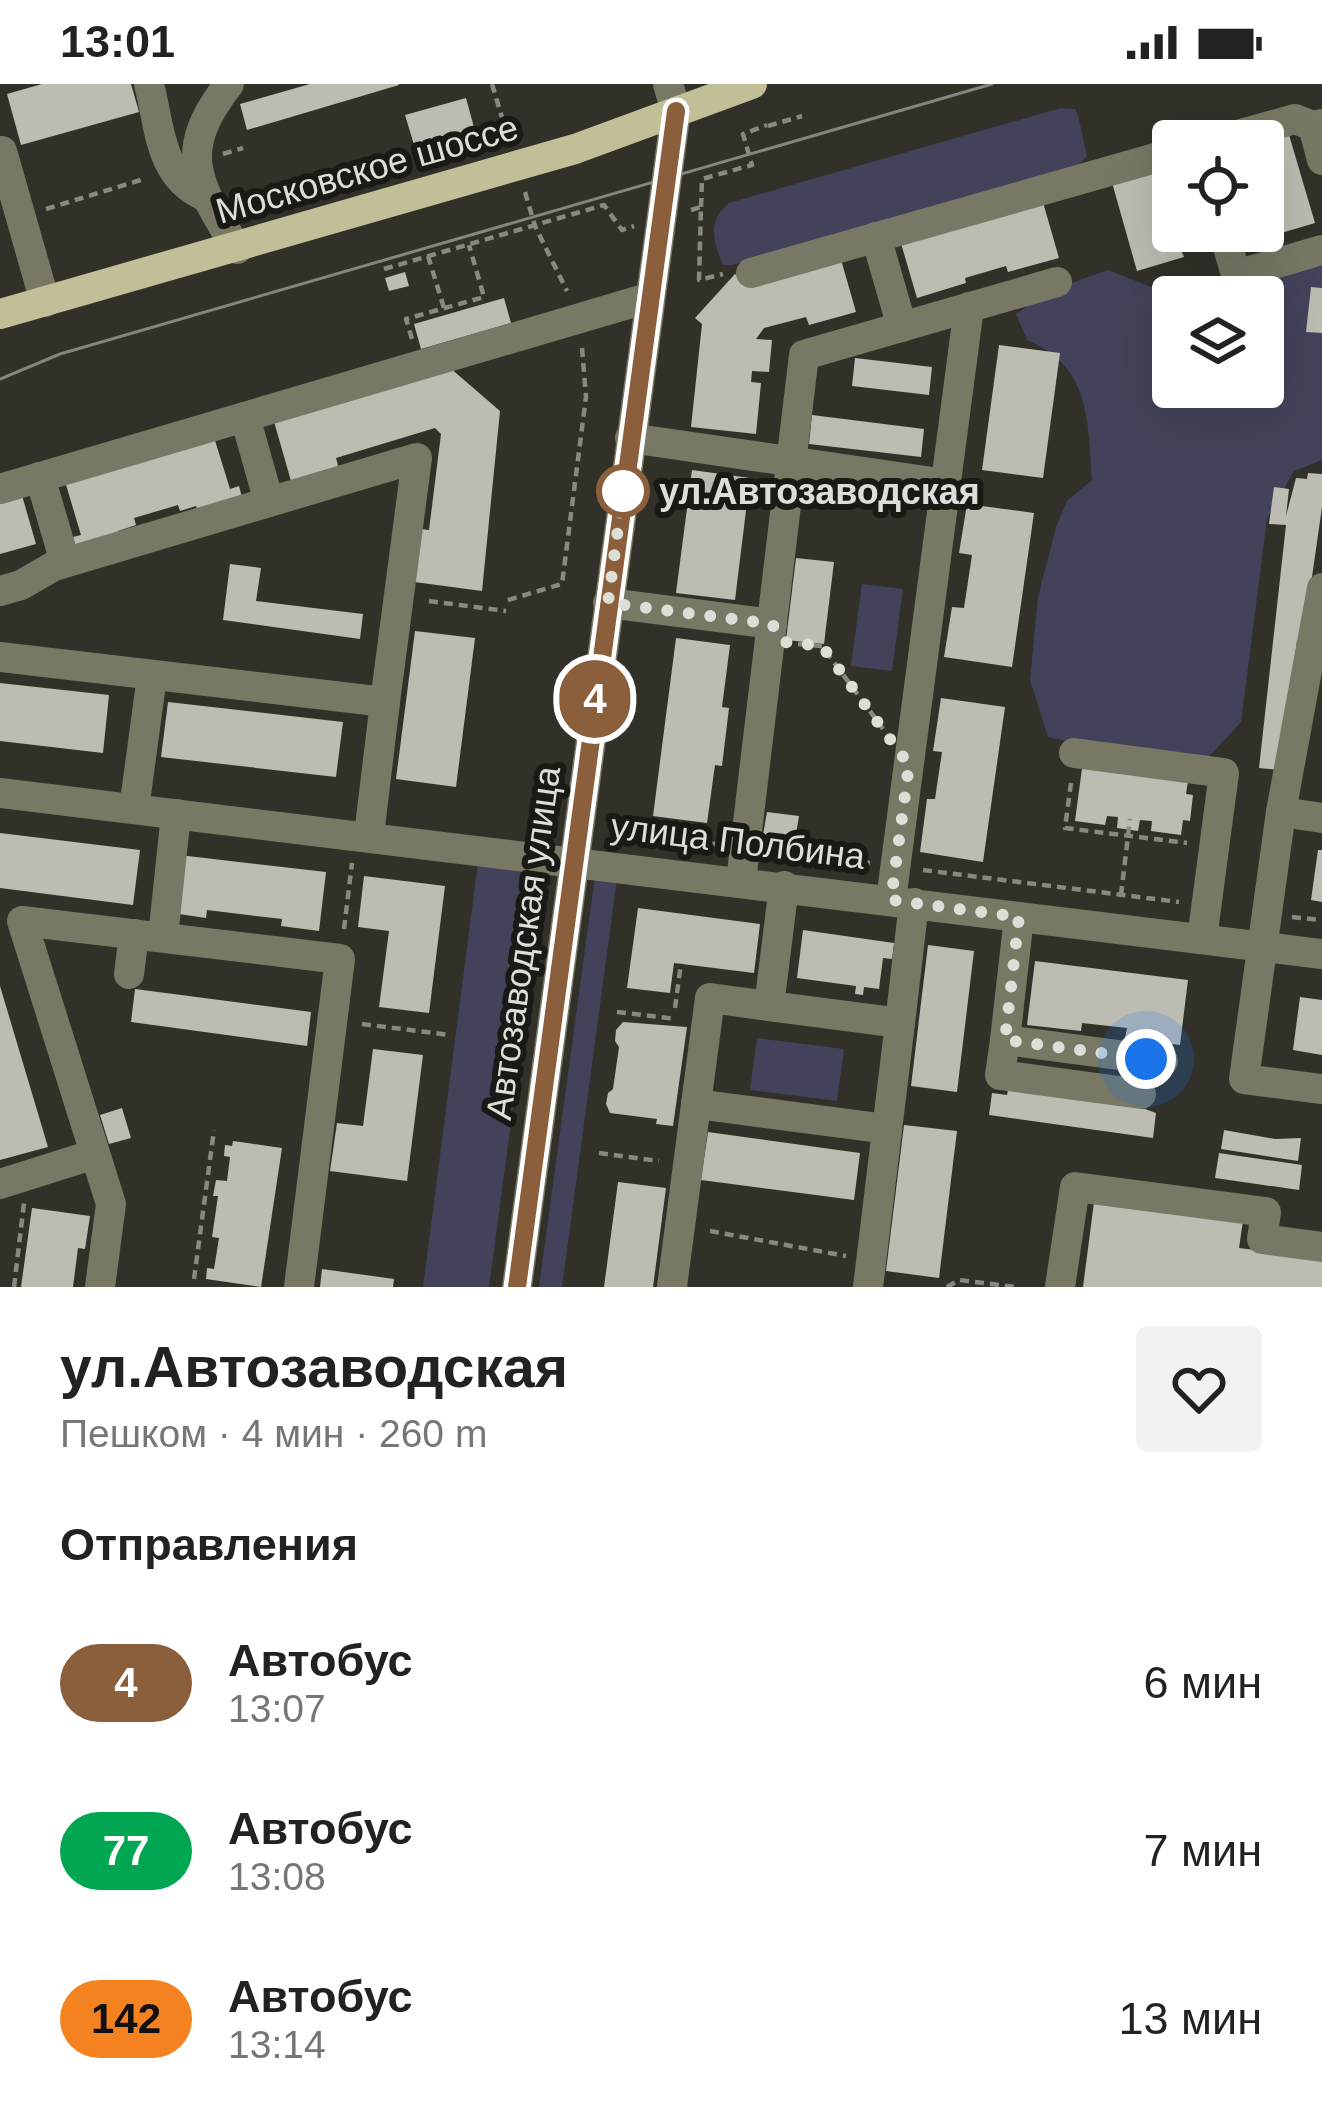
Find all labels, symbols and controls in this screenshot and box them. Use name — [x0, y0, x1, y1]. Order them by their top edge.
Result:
text: 13:01 — [60, 16, 175, 67]
street label: Московское шоссе — [211, 106, 523, 232]
map controls — [1152, 120, 1284, 408]
button: locate — [1152, 120, 1284, 252]
button: layers — [1152, 276, 1284, 408]
marker: ул.Автозаводская — [598, 466, 648, 516]
place label: ул.Автозаводская — [659, 471, 980, 512]
line badge: 4 — [556, 660, 634, 738]
text: 4 — [583, 675, 607, 722]
street label: Автозаводская улица — [478, 763, 568, 1122]
street label: улица Полбина — [609, 805, 868, 877]
your location — [1116, 1029, 1176, 1089]
button: heart — [1136, 1326, 1262, 1452]
text: ул.Автозаводская — [60, 1335, 568, 1399]
text: Пешком · 4 мин · 260 m — [60, 1412, 487, 1455]
text: Отправления — [60, 1519, 358, 1570]
text: Автобус — [228, 1635, 413, 1686]
text: 6 мин — [1144, 1657, 1262, 1708]
text: 4 — [114, 1659, 138, 1706]
text: 13:07 — [228, 1687, 326, 1730]
text: Автобус — [228, 1803, 413, 1854]
text: 7 мин — [1144, 1825, 1262, 1876]
text: 77 — [103, 1827, 149, 1874]
text: 13:08 — [228, 1855, 326, 1898]
text: Автобус — [228, 1971, 413, 2022]
text: 13 мин — [1119, 1993, 1262, 2044]
text: 142 — [91, 1995, 161, 2042]
text: 13:14 — [228, 2023, 326, 2066]

